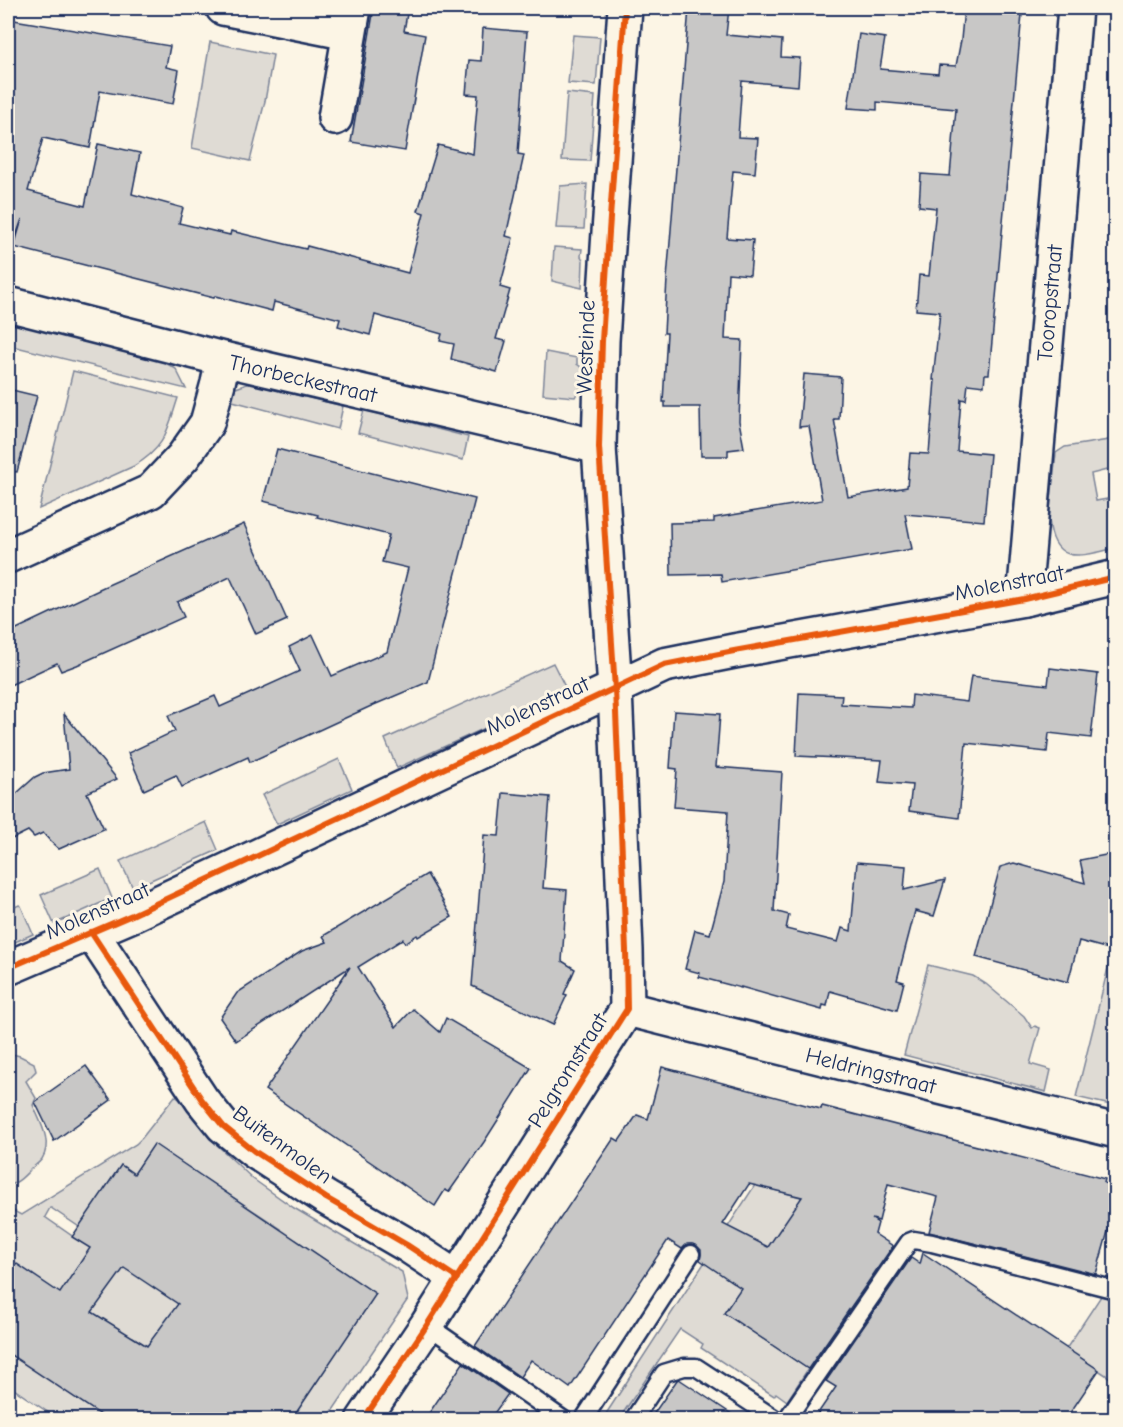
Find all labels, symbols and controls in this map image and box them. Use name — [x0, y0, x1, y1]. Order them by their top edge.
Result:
street label: Tooropstraat — [1032, 243, 1068, 362]
street label: Westeinde — [571, 299, 601, 395]
street label: Thorbeckestraat — [226, 349, 380, 409]
street label: Molenstraat — [952, 560, 1067, 606]
street label: Molenstraat — [482, 670, 594, 741]
street label: Molenstraat — [41, 876, 154, 945]
street label: Pelgromstraat — [522, 1008, 614, 1132]
street label: Heldringstraat — [803, 1042, 939, 1100]
street label: Buitenmolen — [228, 1100, 337, 1190]

